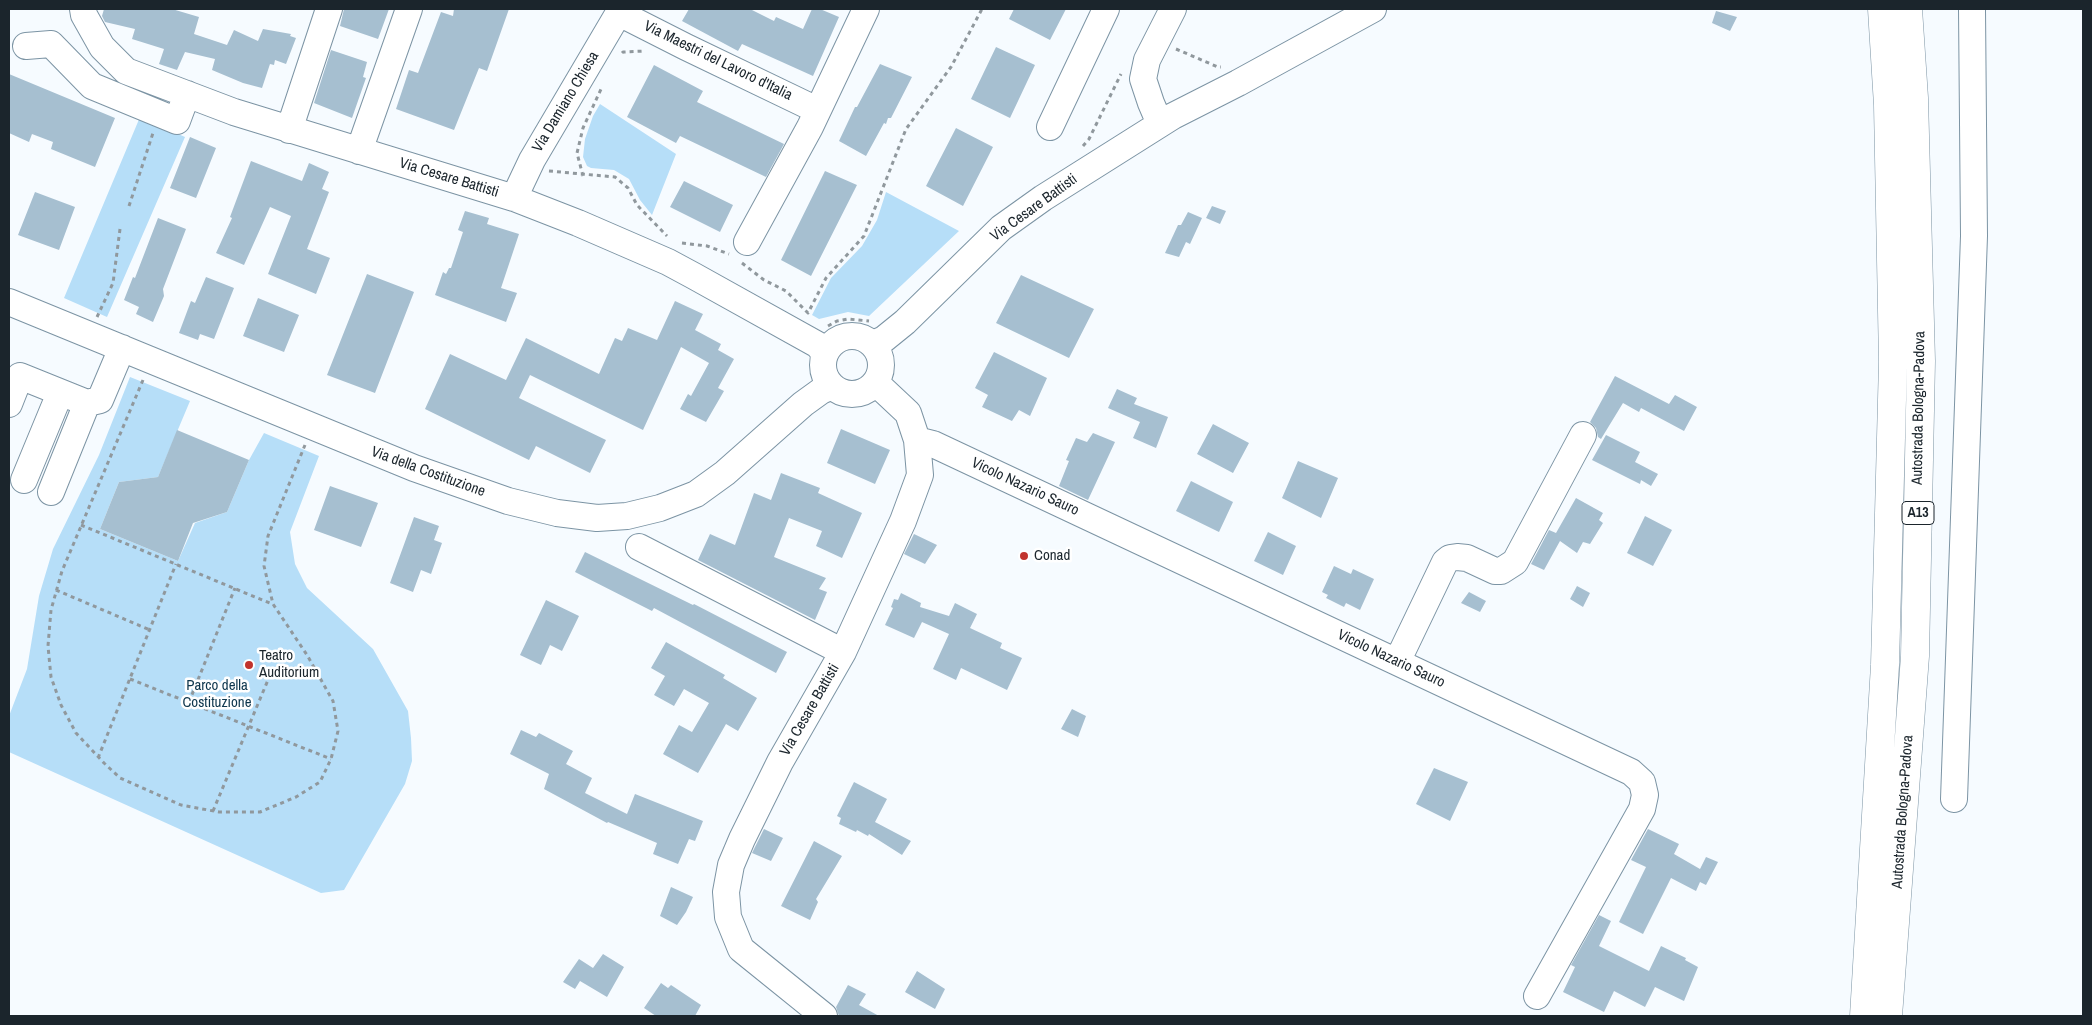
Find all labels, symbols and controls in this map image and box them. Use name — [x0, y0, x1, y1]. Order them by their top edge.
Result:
street label: Via Maestri del Lavoro d'Italia — [641, 17, 795, 105]
street label: Via Damiano Chiesa — [529, 49, 603, 155]
street label: Via Cesare Battisti — [397, 154, 501, 202]
street label: Via Cesare Battisti — [987, 170, 1081, 246]
street label: Autostrada Bologna-Padova — [1909, 331, 1929, 485]
street label: Via della Costituzione — [368, 443, 488, 501]
street label: Vicolo Nazario Sauro — [968, 454, 1082, 520]
road number: A13 — [1902, 502, 1934, 524]
place label: Conad — [1034, 547, 1070, 565]
marker: Conad — [1018, 550, 1030, 562]
street label: Vicolo Nazario Sauro — [1334, 626, 1448, 692]
place label: Teatro Auditorium — [259, 647, 319, 682]
marker: Teatro Auditorium — [243, 659, 255, 671]
street label: Via Cesare Battisti — [776, 661, 844, 759]
park label: Parco della Costituzione — [182, 677, 252, 712]
street label: Autostrada Bologna-Padova — [1889, 735, 1917, 889]

